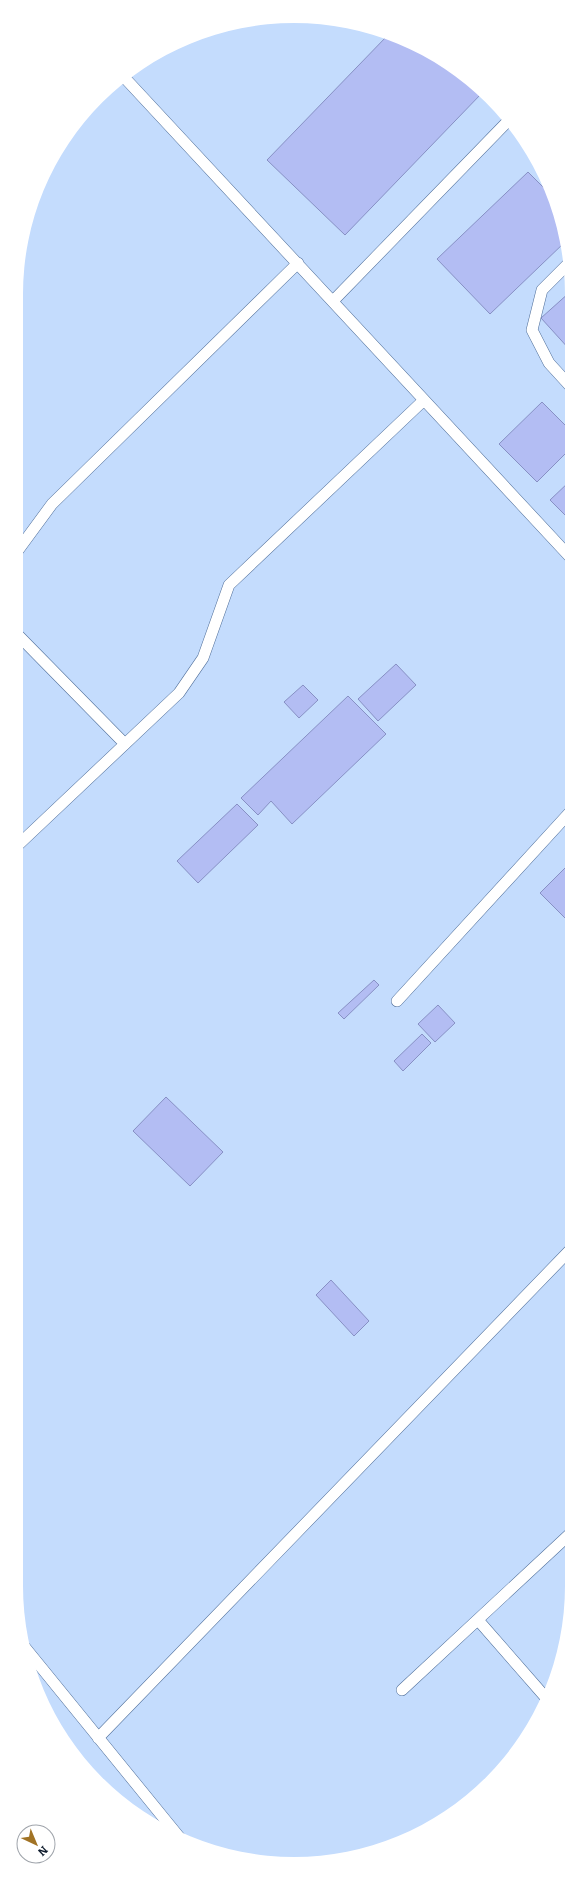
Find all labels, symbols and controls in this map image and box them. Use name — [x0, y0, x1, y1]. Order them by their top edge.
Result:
north arrow — [16, 1824, 56, 1864]
text: N — [35, 1843, 50, 1859]

